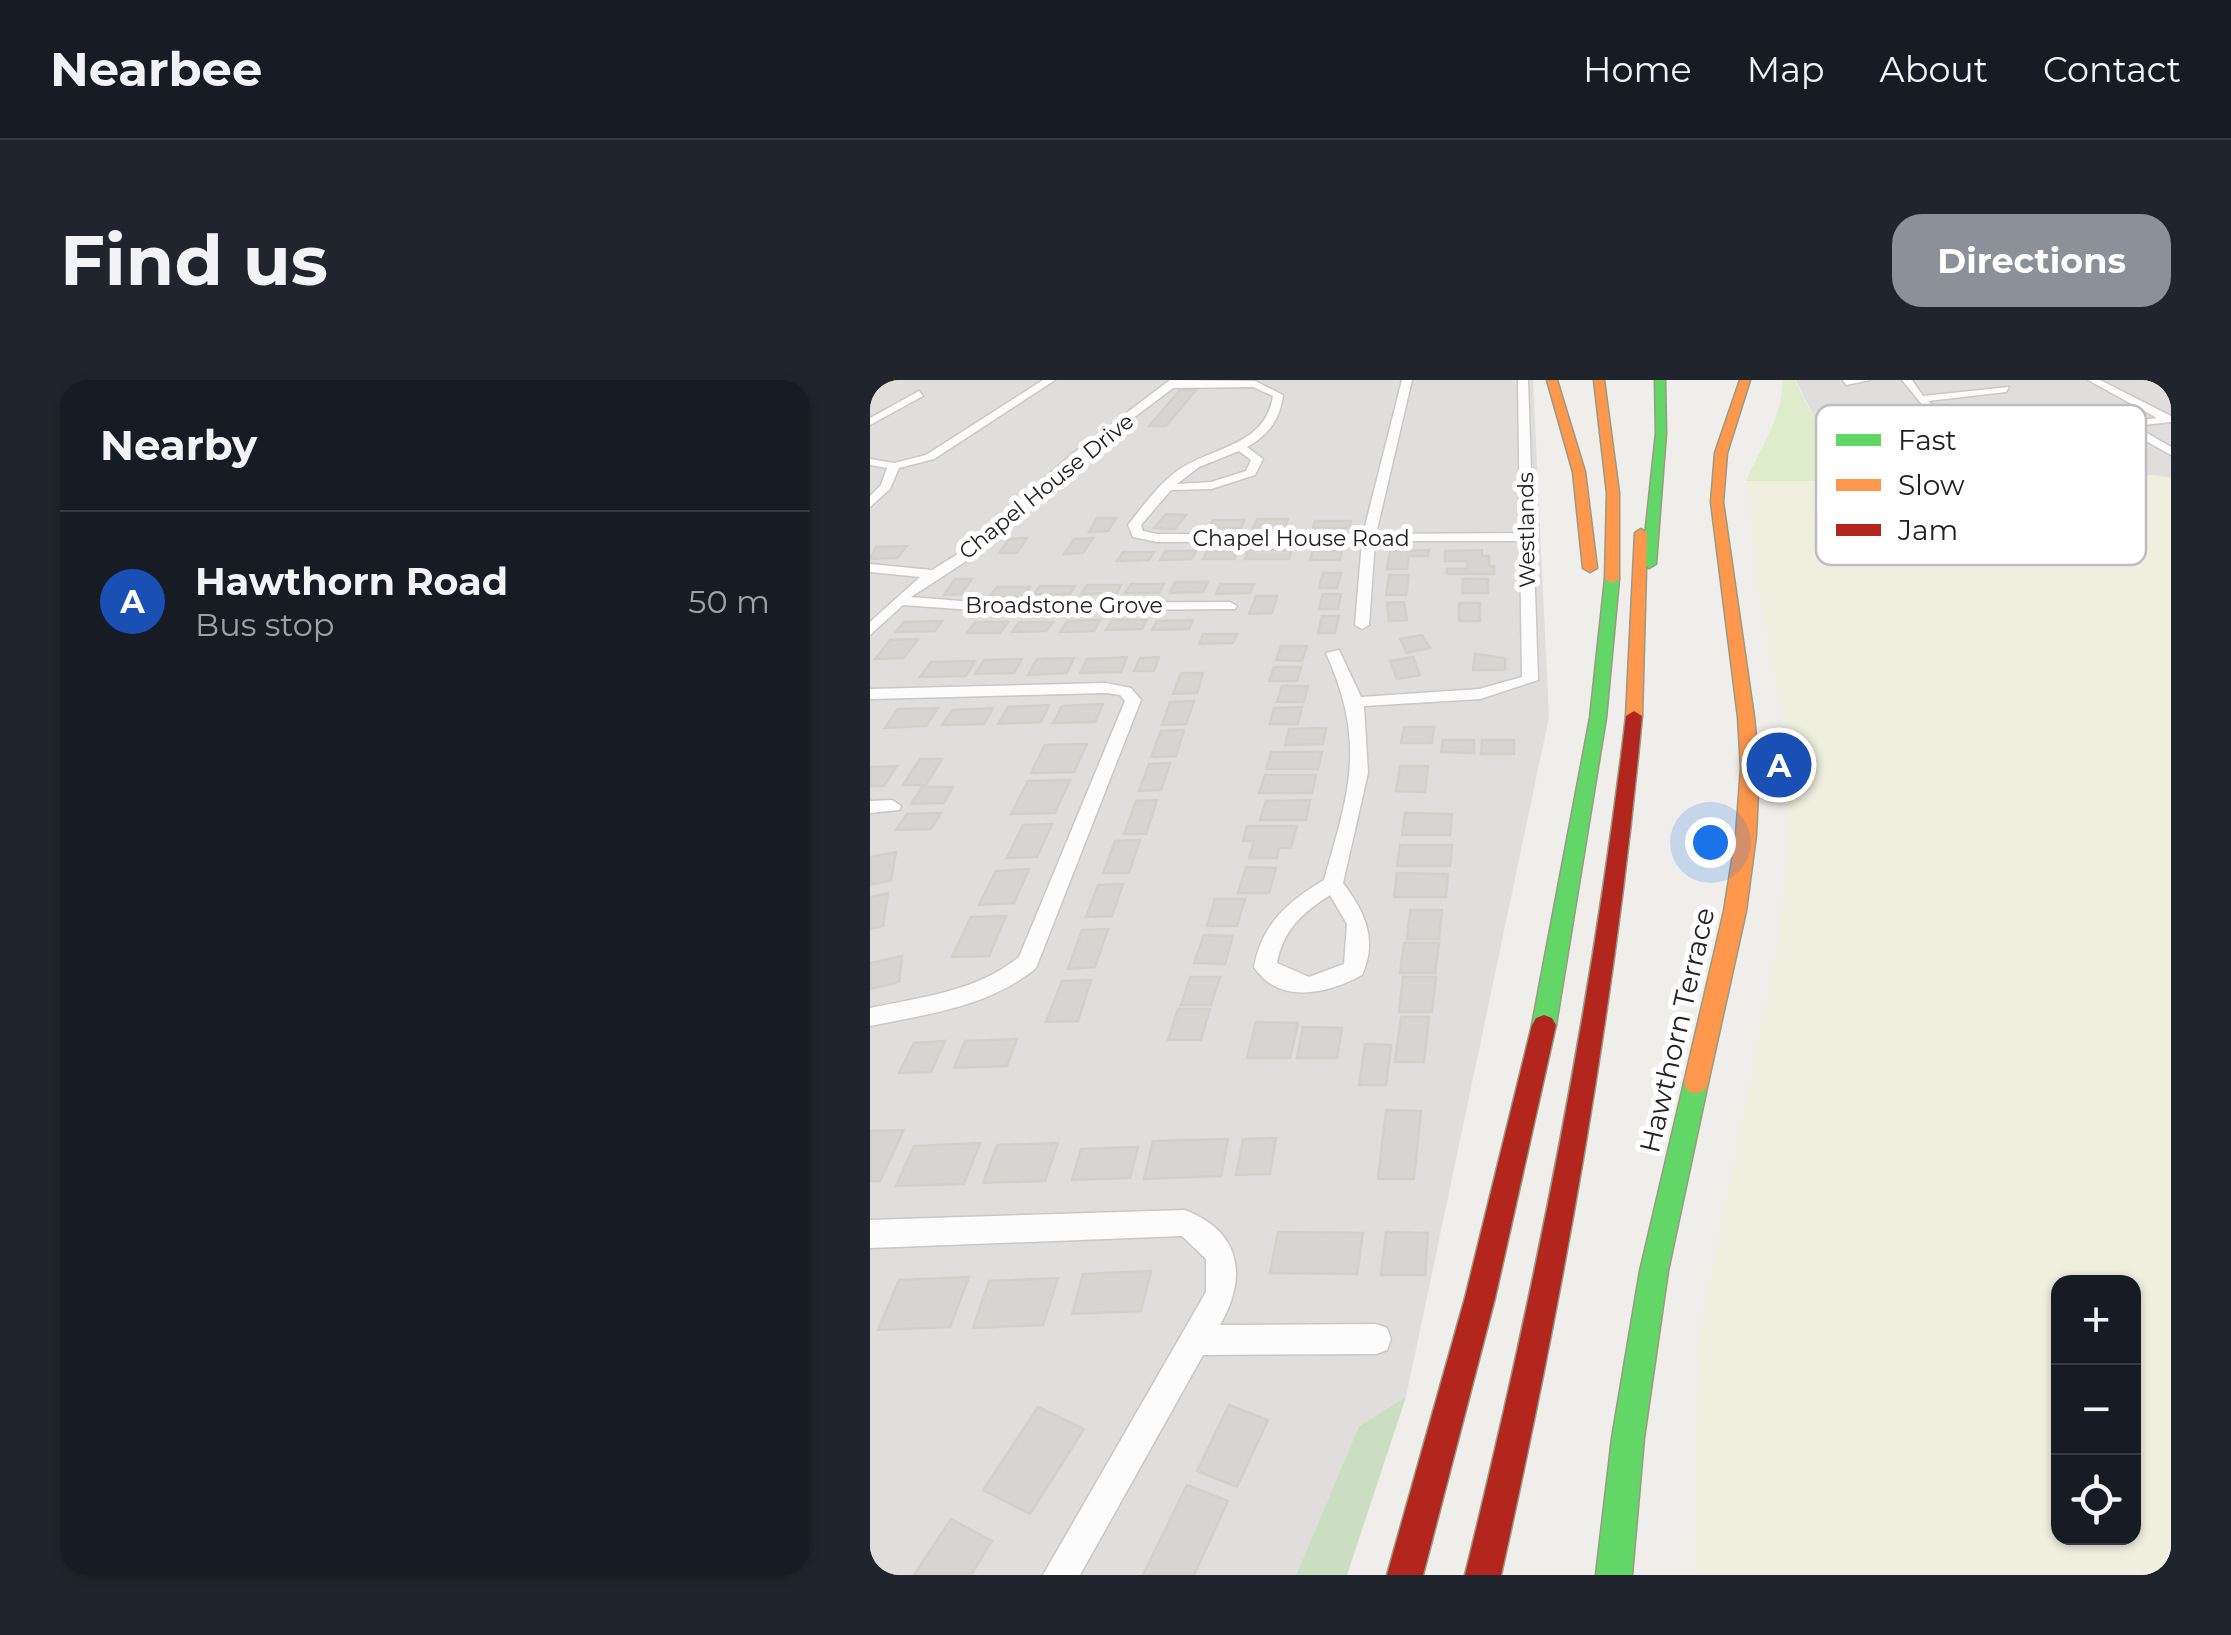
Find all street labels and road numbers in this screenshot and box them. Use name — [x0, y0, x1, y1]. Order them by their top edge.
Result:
street label: Chapel House Drive — [953, 408, 1139, 565]
street label: Westlands — [1512, 472, 1541, 588]
street label: Chapel House Road — [1192, 525, 1410, 552]
street label: Broadstone Grove — [965, 592, 1163, 619]
street label: Hawthorn Terrace — [1632, 904, 1722, 1156]

